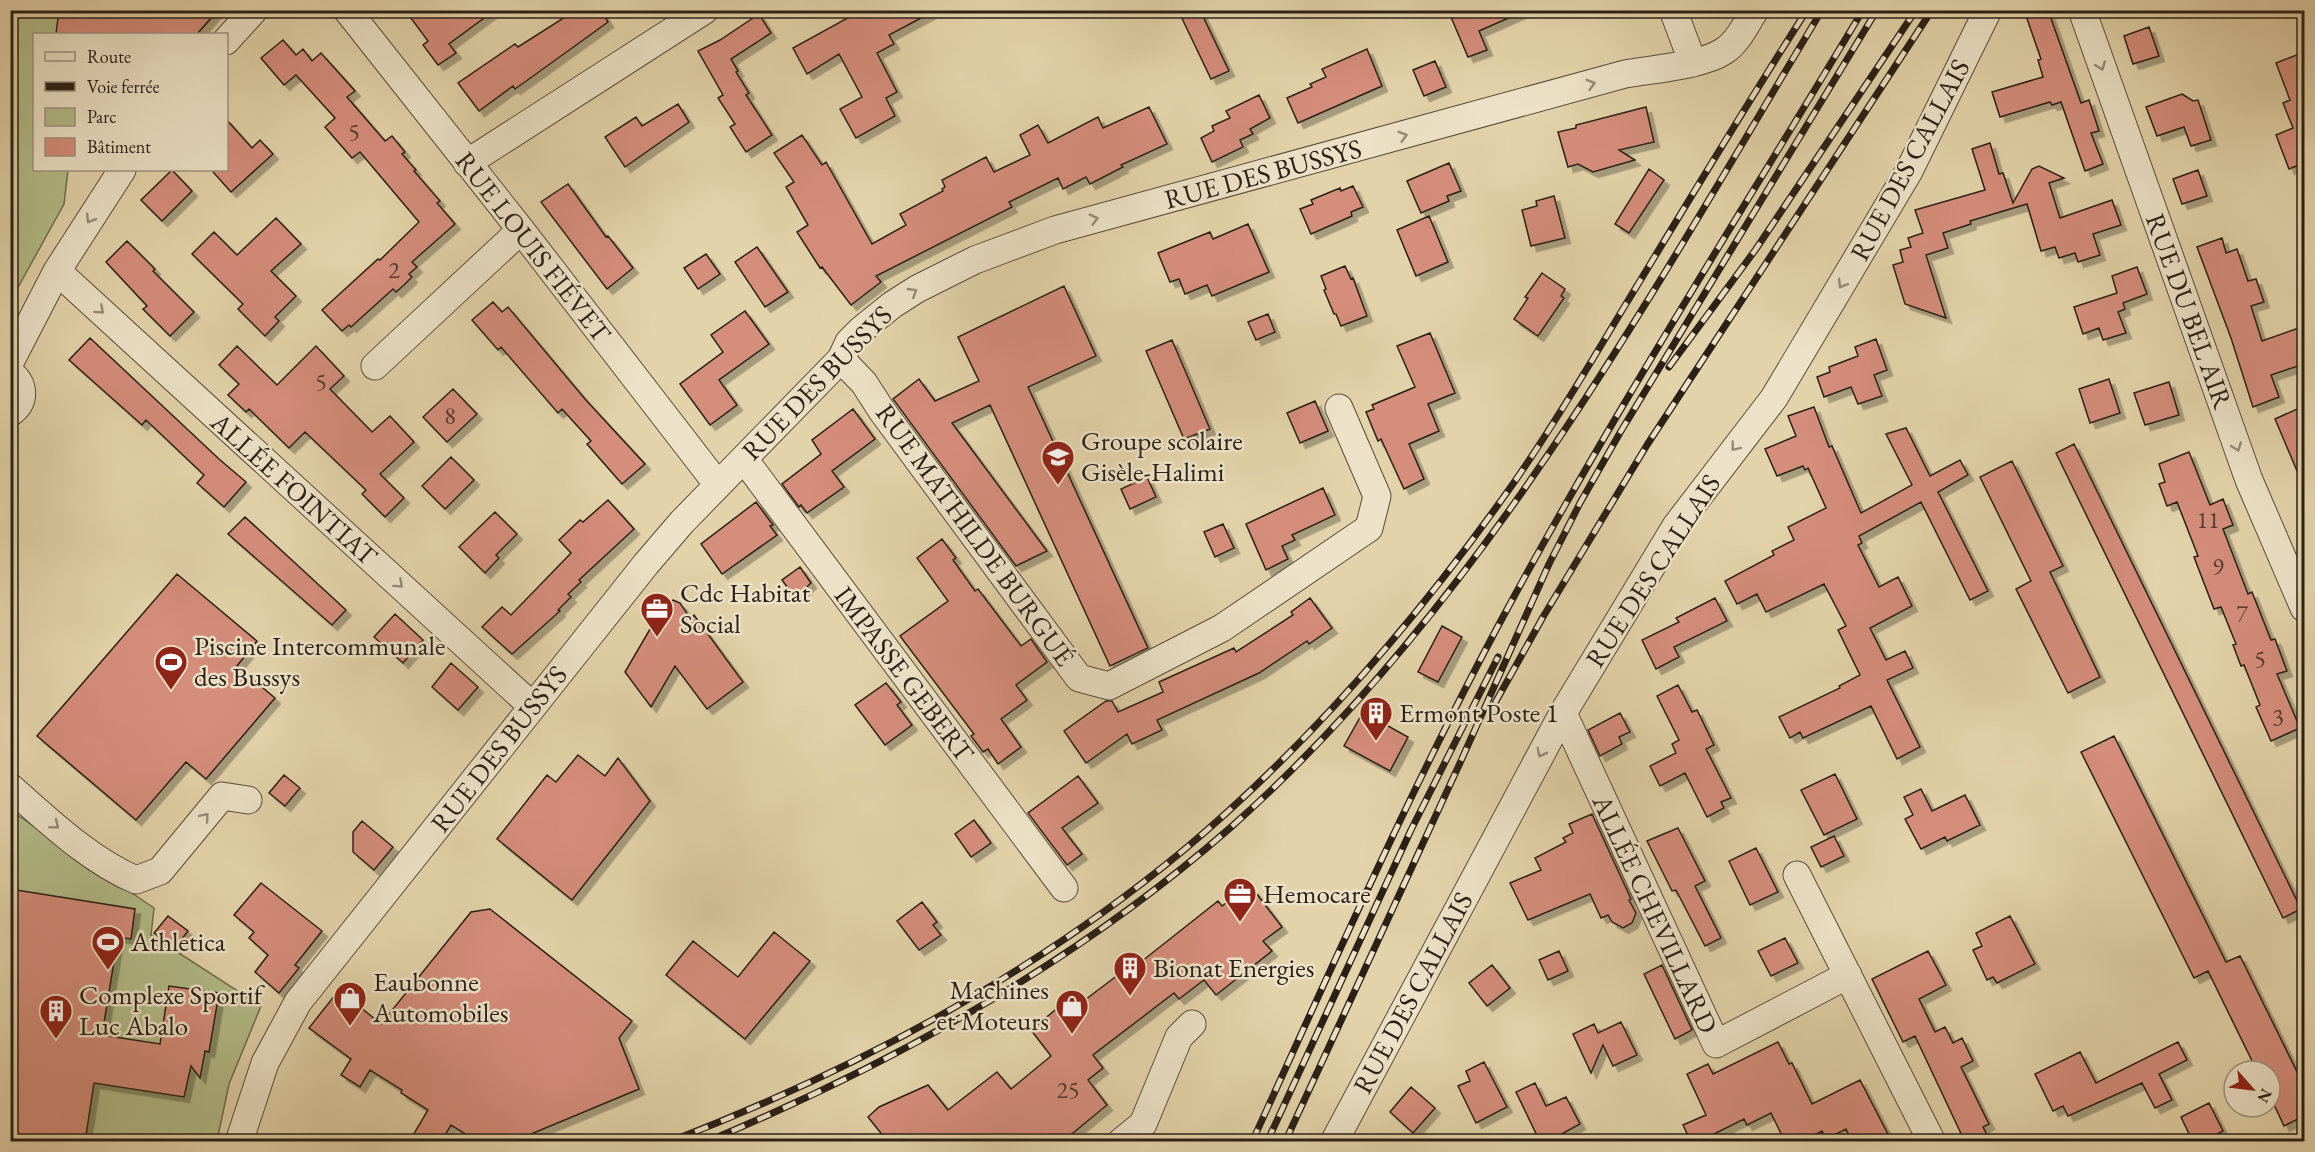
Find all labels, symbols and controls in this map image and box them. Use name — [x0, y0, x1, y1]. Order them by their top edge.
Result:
legend — [33, 33, 228, 171]
text: Route — [87, 45, 131, 68]
street label: RUE DES CALLAIS — [1842, 53, 1977, 266]
one-way arrow — [2094, 60, 2107, 71]
text: Voie ferrée — [87, 75, 159, 98]
one-way arrow — [1585, 79, 1596, 91]
text: Parc — [87, 105, 117, 128]
house number: 5 — [348, 116, 360, 147]
street label: RUE DES BUSSYS — [1161, 130, 1365, 217]
one-way arrow — [1398, 131, 1408, 143]
text: Bâtiment — [87, 135, 151, 158]
street label: RUE LOUIS FIÉVET — [448, 144, 619, 350]
street label: RUE DU BEL AIR — [2138, 209, 2241, 414]
one-way arrow — [86, 212, 97, 223]
one-way arrow — [1088, 214, 1098, 227]
house number: 2 — [388, 254, 400, 285]
one-way arrow — [1838, 278, 1850, 288]
one-way arrow — [907, 287, 917, 299]
street label: RUE DES BUSSYS — [734, 298, 900, 468]
one-way arrow — [93, 303, 104, 314]
house number: 5 — [315, 366, 327, 397]
street label: RUE MATHILDE BURGUÉ — [868, 397, 1082, 673]
house number: 8 — [444, 400, 456, 431]
street label: ALLÉE FOINTIAT — [203, 404, 386, 573]
place label: Groupe scolaire Gisèle-Halimi — [1081, 423, 1243, 489]
school or university icon: Groupe scolaire Gisèle-Halimi — [1040, 439, 1076, 486]
one-way arrow — [1732, 440, 1743, 451]
one-way arrow — [2230, 441, 2243, 452]
street label: RUE DES CALLAIS — [1577, 468, 1728, 674]
house number: 11 — [2196, 504, 2220, 535]
house number: 9 — [2212, 551, 2224, 582]
place label: Cdc Habitat Social — [680, 575, 811, 641]
one-way arrow — [392, 577, 402, 588]
street label: IMPASSE GEBERT — [827, 579, 982, 769]
office icon: Cdc Habitat Social — [639, 591, 675, 638]
house number: 7 — [2236, 598, 2248, 629]
place label: Piscine Intercommunale des Bussys — [194, 628, 446, 694]
house number: 5 — [2254, 643, 2266, 674]
sports icon: Piscine Intercommunale des Bussys — [153, 644, 189, 691]
street label: RUE DES BUSSYS — [423, 658, 575, 839]
building icon: Ermont Poste 1 — [1358, 695, 1394, 742]
place label: Ermont Poste 1 — [1399, 695, 1559, 730]
house number: 3 — [2272, 701, 2284, 732]
one-way arrow — [1537, 747, 1548, 757]
street label: ALLÉE CHEVILLARD — [1584, 788, 1726, 1039]
one-way arrow — [198, 813, 209, 824]
one-way arrow — [48, 818, 59, 829]
office icon: Hemocare — [1222, 876, 1258, 923]
place label: Hemocare — [1263, 876, 1371, 911]
street label: RUE DES CALLAIS — [1345, 886, 1480, 1099]
sports icon: Athletica — [90, 924, 126, 971]
place label: Athletica — [130, 924, 226, 959]
building icon: Bionat Energies — [1112, 950, 1148, 997]
place label: Bionat Energies — [1153, 950, 1314, 985]
place label: Eaubonne Automobiles — [372, 964, 508, 1030]
place label: Machines et Moteurs — [936, 972, 1049, 1038]
place label: Complexe Sportif Luc Abalo — [79, 977, 266, 1043]
shop icon: Eaubonne Automobiles — [332, 980, 368, 1027]
shop icon: Machines et Moteurs — [1054, 988, 1090, 1035]
building icon: Complexe Sportif Luc Abalo — [38, 993, 74, 1040]
north arrow — [2222, 1059, 2282, 1119]
house number: 25 — [1056, 1074, 1080, 1105]
text: N — [2252, 1085, 2277, 1106]

